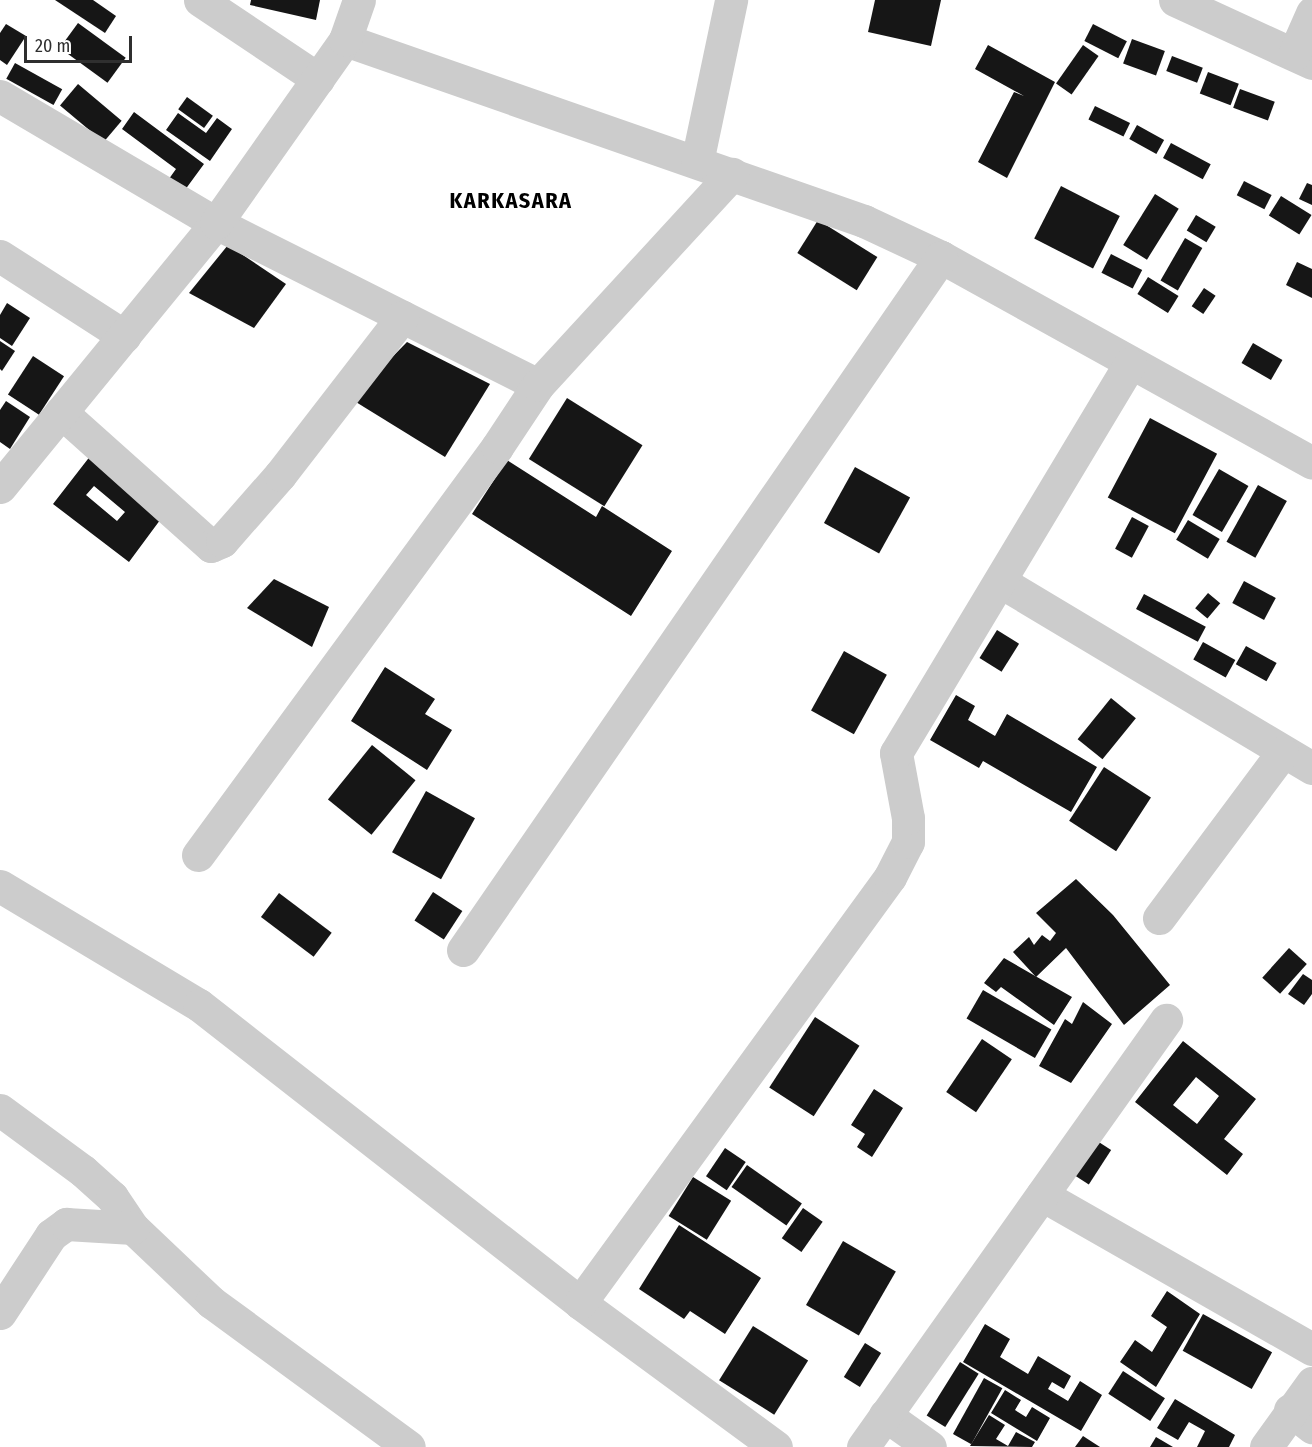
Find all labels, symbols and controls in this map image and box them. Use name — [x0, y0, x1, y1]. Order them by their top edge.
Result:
scale bar — [27, 24, 135, 62]
text: 20 m — [35, 35, 70, 57]
district label: KARKASARA — [450, 188, 572, 214]

